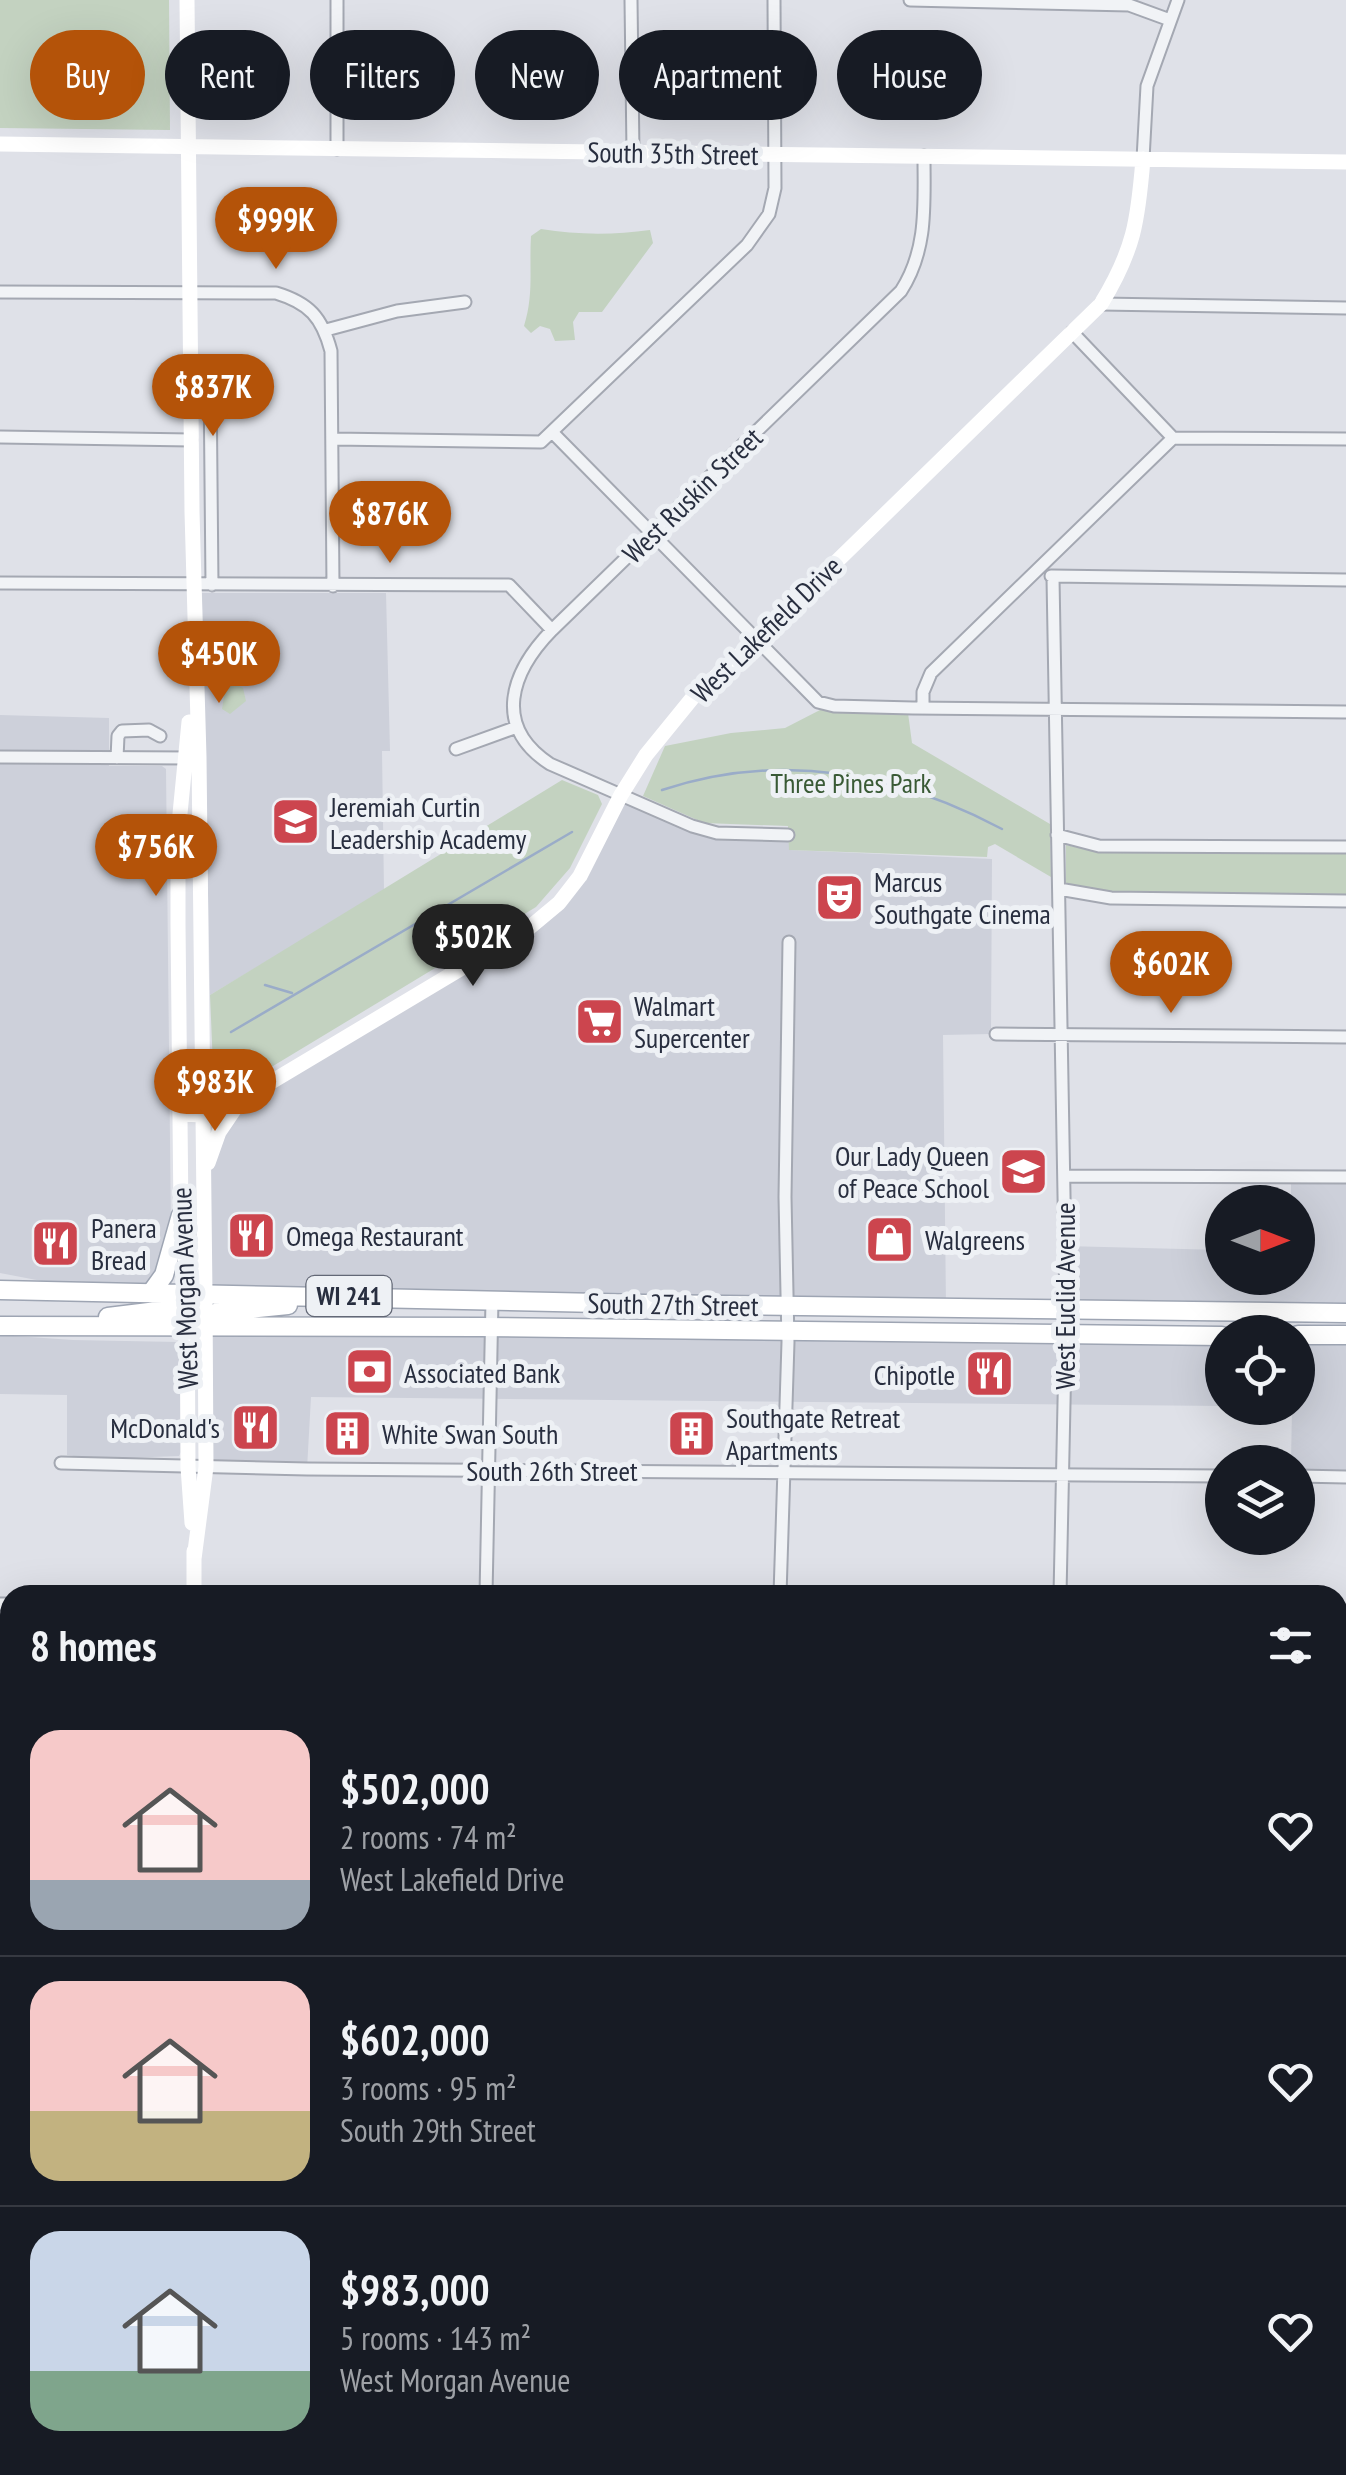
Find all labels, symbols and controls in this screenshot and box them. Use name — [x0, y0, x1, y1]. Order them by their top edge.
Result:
chip: Buy — [30, 30, 145, 120]
chip: Rent — [165, 30, 290, 120]
chip: Filters — [310, 30, 455, 120]
chip: New — [475, 30, 599, 120]
chip: Apartment — [619, 30, 817, 120]
chip: House — [837, 30, 982, 120]
street label: South 35th Street — [587, 133, 759, 173]
pin: $999K — [206, 187, 346, 272]
text: $999K — [237, 198, 315, 240]
pin: $837K — [143, 354, 283, 439]
text: $837K — [174, 365, 252, 407]
street label: West Ruskin Street — [614, 419, 770, 571]
pin: $876K — [320, 481, 460, 566]
text: $876K — [351, 492, 429, 534]
street label: West Lakefield Drive — [683, 548, 849, 710]
pin: $450K — [149, 621, 289, 706]
text: $450K — [180, 632, 258, 674]
park label: Three Pines Park — [771, 764, 932, 801]
place label: Jeremiah Curtin Leadership Academy — [329, 788, 527, 857]
school or university icon: Jeremiah Curtin Leadership Academy — [269, 796, 321, 848]
pin: $756K — [86, 814, 226, 899]
text: $756K — [117, 825, 195, 867]
place label: Marcus Southgate Cinema — [874, 863, 1051, 932]
theatre icon: Marcus Southgate Cinema — [813, 871, 865, 923]
pin: $502K — [403, 904, 543, 989]
text: $502K — [434, 915, 512, 957]
pin: $602K — [1101, 931, 1241, 1016]
text: $602K — [1132, 942, 1210, 984]
place label: Walmart Supercenter — [634, 987, 750, 1056]
supermarket icon: Walmart Supercenter — [573, 995, 625, 1047]
pin: $983K — [145, 1049, 285, 1134]
text: $983K — [176, 1060, 254, 1102]
place label: Our Lady Queen of Peace School — [835, 1137, 989, 1206]
school or university icon: Our Lady Queen of Peace School — [998, 1145, 1050, 1197]
north arrow — [1205, 1185, 1315, 1295]
map controls — [1205, 1185, 1315, 1555]
street label: West Morgan Avenue — [162, 1187, 206, 1389]
street label: West Euclid Avenue — [1046, 1202, 1083, 1390]
place label: Panera Bread — [91, 1209, 157, 1278]
restaurant icon: Omega Restaurant — [225, 1209, 277, 1261]
shop icon: Walgreens — [864, 1213, 916, 1265]
restaurant icon: Panera Bread — [30, 1217, 82, 1269]
place label: Omega Restaurant — [286, 1217, 464, 1254]
place label: Walgreens — [925, 1221, 1025, 1258]
road number: WI 241 — [306, 1276, 392, 1316]
street label: South 27th Street — [587, 1284, 759, 1324]
button: locate — [1205, 1315, 1315, 1425]
bank icon: Associated Bank — [343, 1346, 395, 1398]
restaurant icon: Chipotle — [964, 1348, 1016, 1400]
place label: Associated Bank — [404, 1354, 560, 1391]
place label: Chipotle — [874, 1356, 955, 1393]
place label: Southgate Retreat Apartments — [726, 1399, 901, 1468]
restaurant icon: McDonald's — [229, 1401, 281, 1453]
building icon: White Swan South — [321, 1407, 373, 1459]
building icon: Southgate Retreat Apartments — [665, 1407, 717, 1459]
place label: McDonald's — [110, 1409, 220, 1446]
place label: White Swan South — [382, 1415, 558, 1452]
button: layers — [1205, 1445, 1315, 1555]
street label: South 26th Street — [466, 1452, 638, 1489]
text: 8 homes — [30, 1618, 157, 1673]
icon: filters — [1263, 1618, 1318, 1673]
text: $502,000 — [340, 1761, 490, 1816]
icon: home — [110, 1770, 230, 1890]
icon: heart — [1263, 1803, 1318, 1858]
text: 2 rooms · 74 m² — [340, 1816, 517, 1858]
text: West Lakefield Drive — [340, 1858, 564, 1900]
text: $602,000 — [340, 2012, 490, 2067]
icon: home — [110, 2021, 230, 2141]
icon: heart — [1263, 2054, 1318, 2109]
text: 3 rooms · 95 m² — [340, 2067, 517, 2109]
text: South 29th Street — [340, 2109, 536, 2151]
text: $983,000 — [340, 2262, 490, 2317]
icon: home — [110, 2271, 230, 2391]
icon: heart — [1263, 2304, 1318, 2359]
text: 5 rooms · 143 m² — [340, 2317, 531, 2359]
text: West Morgan Avenue — [340, 2359, 570, 2401]

